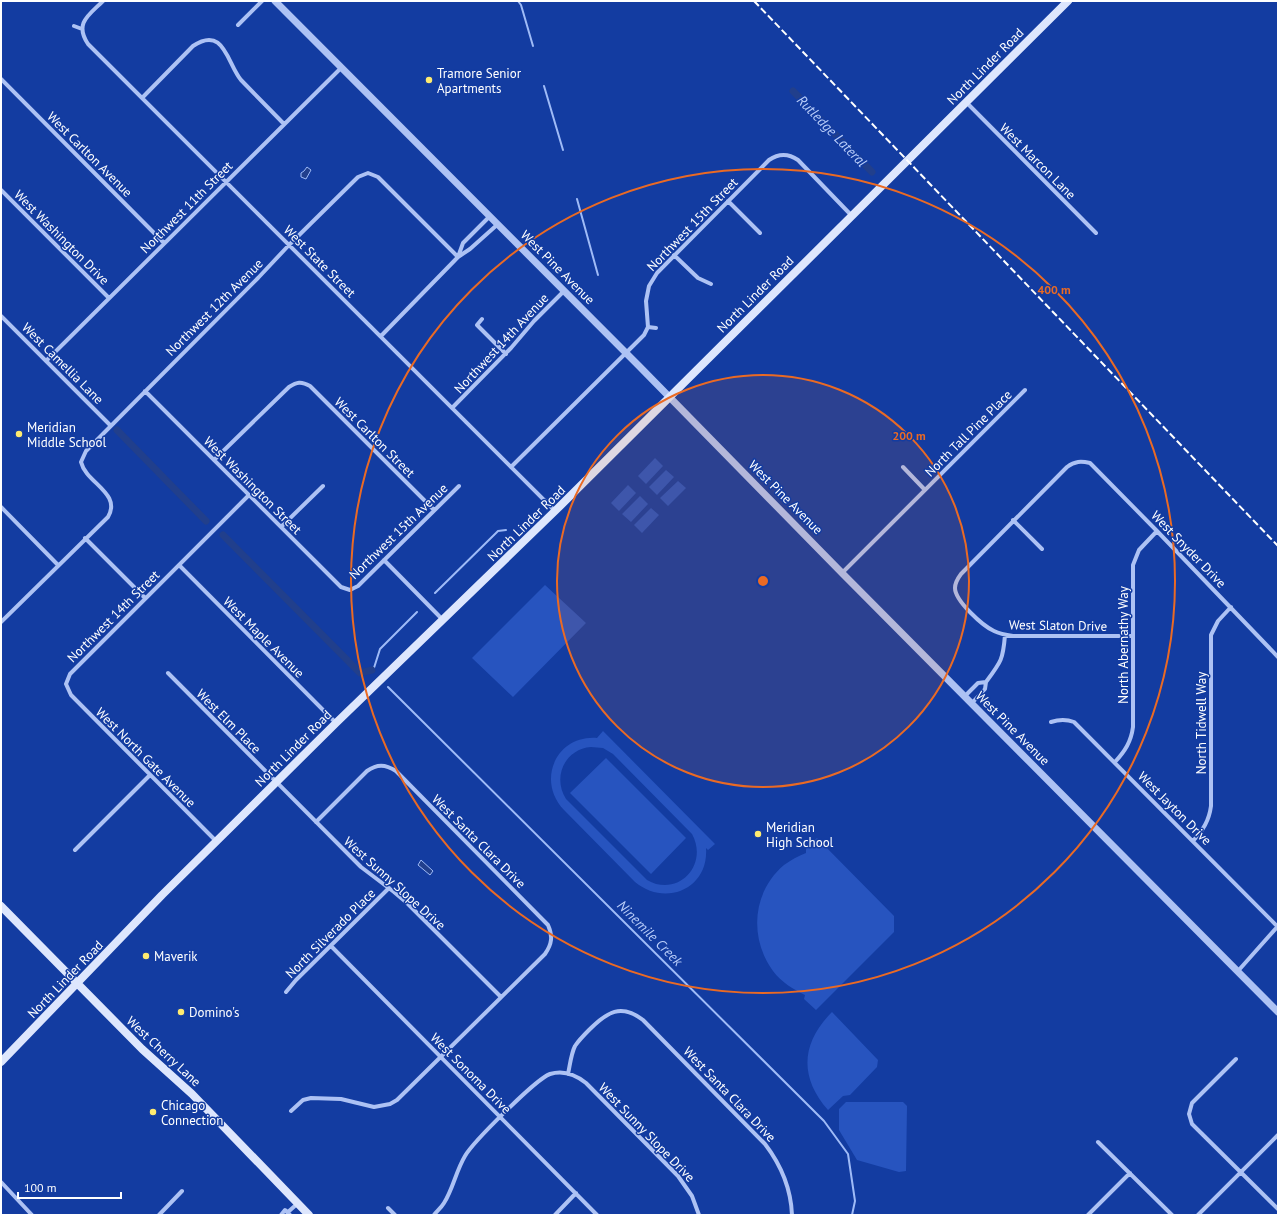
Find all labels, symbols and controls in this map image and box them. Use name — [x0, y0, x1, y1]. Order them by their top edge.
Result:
street label: North Linder Road — [943, 24, 1027, 108]
place label: Tramore Senior Apartments — [437, 65, 522, 97]
marker: Tramore Senior Apartments — [424, 75, 434, 85]
water label: Rutledge Lateral — [793, 91, 871, 171]
street label: West Carlton Avenue — [43, 108, 136, 201]
street label: West Marcon Lane — [996, 120, 1079, 203]
street label: Northwest 11th Street — [137, 157, 237, 257]
street label: Northwest 15th Street — [643, 174, 742, 275]
street label: West Washington Drive — [10, 186, 113, 289]
street label: West State Street — [280, 222, 360, 302]
street label: West Pine Avenue — [517, 227, 598, 308]
street label: North Linder Road — [713, 252, 797, 336]
street label: Northwest 12th Avenue — [162, 255, 267, 360]
text: 400 m — [1037, 282, 1071, 297]
street label: Northwest 14th Avenue — [451, 290, 552, 397]
street label: West Camellia Lane — [18, 319, 107, 408]
street label: North Tall Pine Place — [921, 386, 1015, 480]
street label: West Carlton Street — [331, 393, 419, 482]
place label: Meridian Middle School — [27, 419, 106, 451]
text: 200 m — [892, 428, 926, 443]
marker: Meridian Middle School — [14, 429, 24, 439]
street label: West Washington Street — [200, 433, 306, 538]
street label: West Pine Avenue — [745, 457, 826, 538]
street label: Northwest 15th Avenue — [345, 480, 451, 583]
street label: North Linder Road — [484, 482, 569, 565]
street label: West Snyder Drive — [1147, 507, 1230, 592]
street label: Northwest 14th Street — [64, 566, 164, 666]
centre of rings — [756, 574, 770, 588]
street label: North Abernathy Way — [1115, 586, 1132, 704]
street label: West Maple Avenue — [219, 593, 308, 682]
street label: West Slaton Drive — [1009, 616, 1107, 635]
street label: North Tidwell Way — [1193, 672, 1210, 774]
street label: West Elm Place — [193, 685, 265, 757]
street label: West Pine Avenue — [972, 688, 1053, 769]
street label: West North Gate Avenue — [92, 704, 199, 811]
street label: North Linder Road — [251, 706, 335, 790]
street label: West Jayton Drive — [1134, 768, 1215, 849]
street label: West Santa Clara Drive — [428, 791, 529, 892]
place label: Meridian High School — [766, 819, 834, 851]
marker: Meridian High School — [753, 829, 763, 839]
street label: West Sunny Slope Drive — [340, 833, 449, 934]
street label: North Silverado Place — [282, 885, 379, 982]
water label: Ninemile Creek — [613, 896, 687, 970]
street label: North Linder Road — [24, 937, 107, 1022]
place label: Maverik — [154, 948, 198, 965]
marker: Maverik — [141, 951, 151, 961]
place label: Domino's — [189, 1004, 239, 1021]
marker: Domino's — [176, 1007, 186, 1017]
street label: West Cherry Lane — [123, 1012, 205, 1090]
street label: West Sonoma Drive — [427, 1029, 515, 1117]
street label: West Santa Clara Drive — [680, 1043, 780, 1146]
street label: West Sunny Slope Drive — [595, 1079, 698, 1185]
place label: Chicago Connection — [161, 1097, 223, 1129]
marker: Chicago Connection — [148, 1107, 158, 1117]
scale bar — [18, 1174, 121, 1200]
text: 100 m — [24, 1180, 57, 1195]

